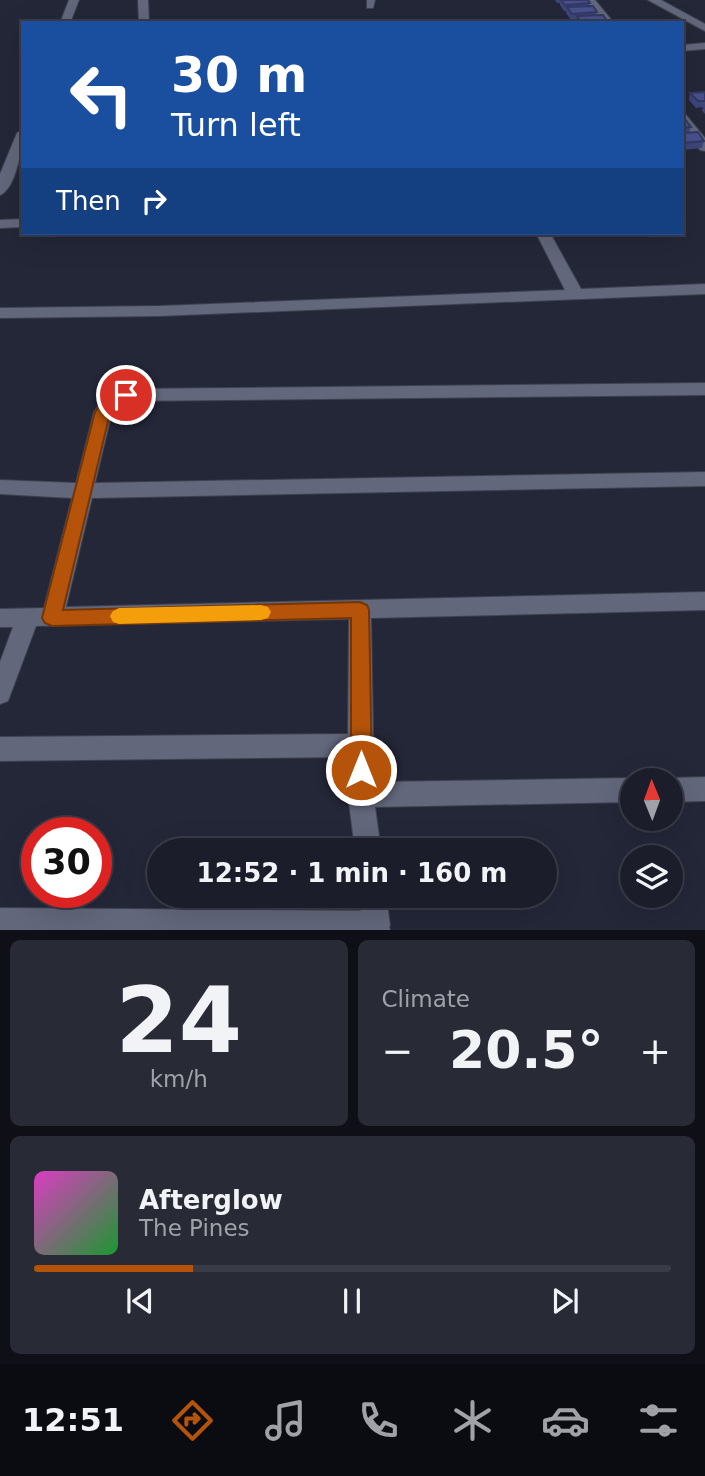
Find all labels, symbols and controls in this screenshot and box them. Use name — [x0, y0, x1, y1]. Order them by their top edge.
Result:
text: 30 m — [171, 47, 307, 104]
icon: left — [56, 49, 147, 140]
text: Turn left — [171, 106, 301, 144]
icon: right — [135, 182, 173, 220]
text: Then — [56, 186, 121, 216]
pin — [96, 365, 156, 425]
icon: arrive — [107, 376, 145, 414]
position arrow — [324, 733, 398, 807]
north arrow — [620, 768, 682, 831]
map controls — [620, 768, 683, 908]
speed limit sign: 30 — [21, 817, 112, 908]
button: layers — [620, 845, 683, 908]
text: 12:52 · 1 min · 160 m — [197, 858, 507, 888]
text: 24 — [115, 968, 242, 1073]
text: Climate — [382, 986, 470, 1012]
text: 20.5° — [449, 1020, 603, 1080]
text: − — [382, 1029, 413, 1073]
text: + — [639, 1029, 671, 1073]
text: km/h — [150, 1066, 208, 1092]
text: Afterglow — [139, 1185, 283, 1215]
text: The Pines — [139, 1215, 250, 1241]
icon: previous — [121, 1282, 159, 1320]
icon: pause — [333, 1282, 371, 1320]
icon: next — [546, 1282, 584, 1320]
icon: directions — [168, 1396, 217, 1445]
icon: music — [261, 1396, 310, 1445]
icon: phone — [354, 1396, 403, 1445]
icon: climate — [448, 1396, 497, 1445]
icon: car — [541, 1396, 590, 1445]
icon: filters — [634, 1396, 683, 1445]
text: 12:51 — [22, 1401, 124, 1439]

